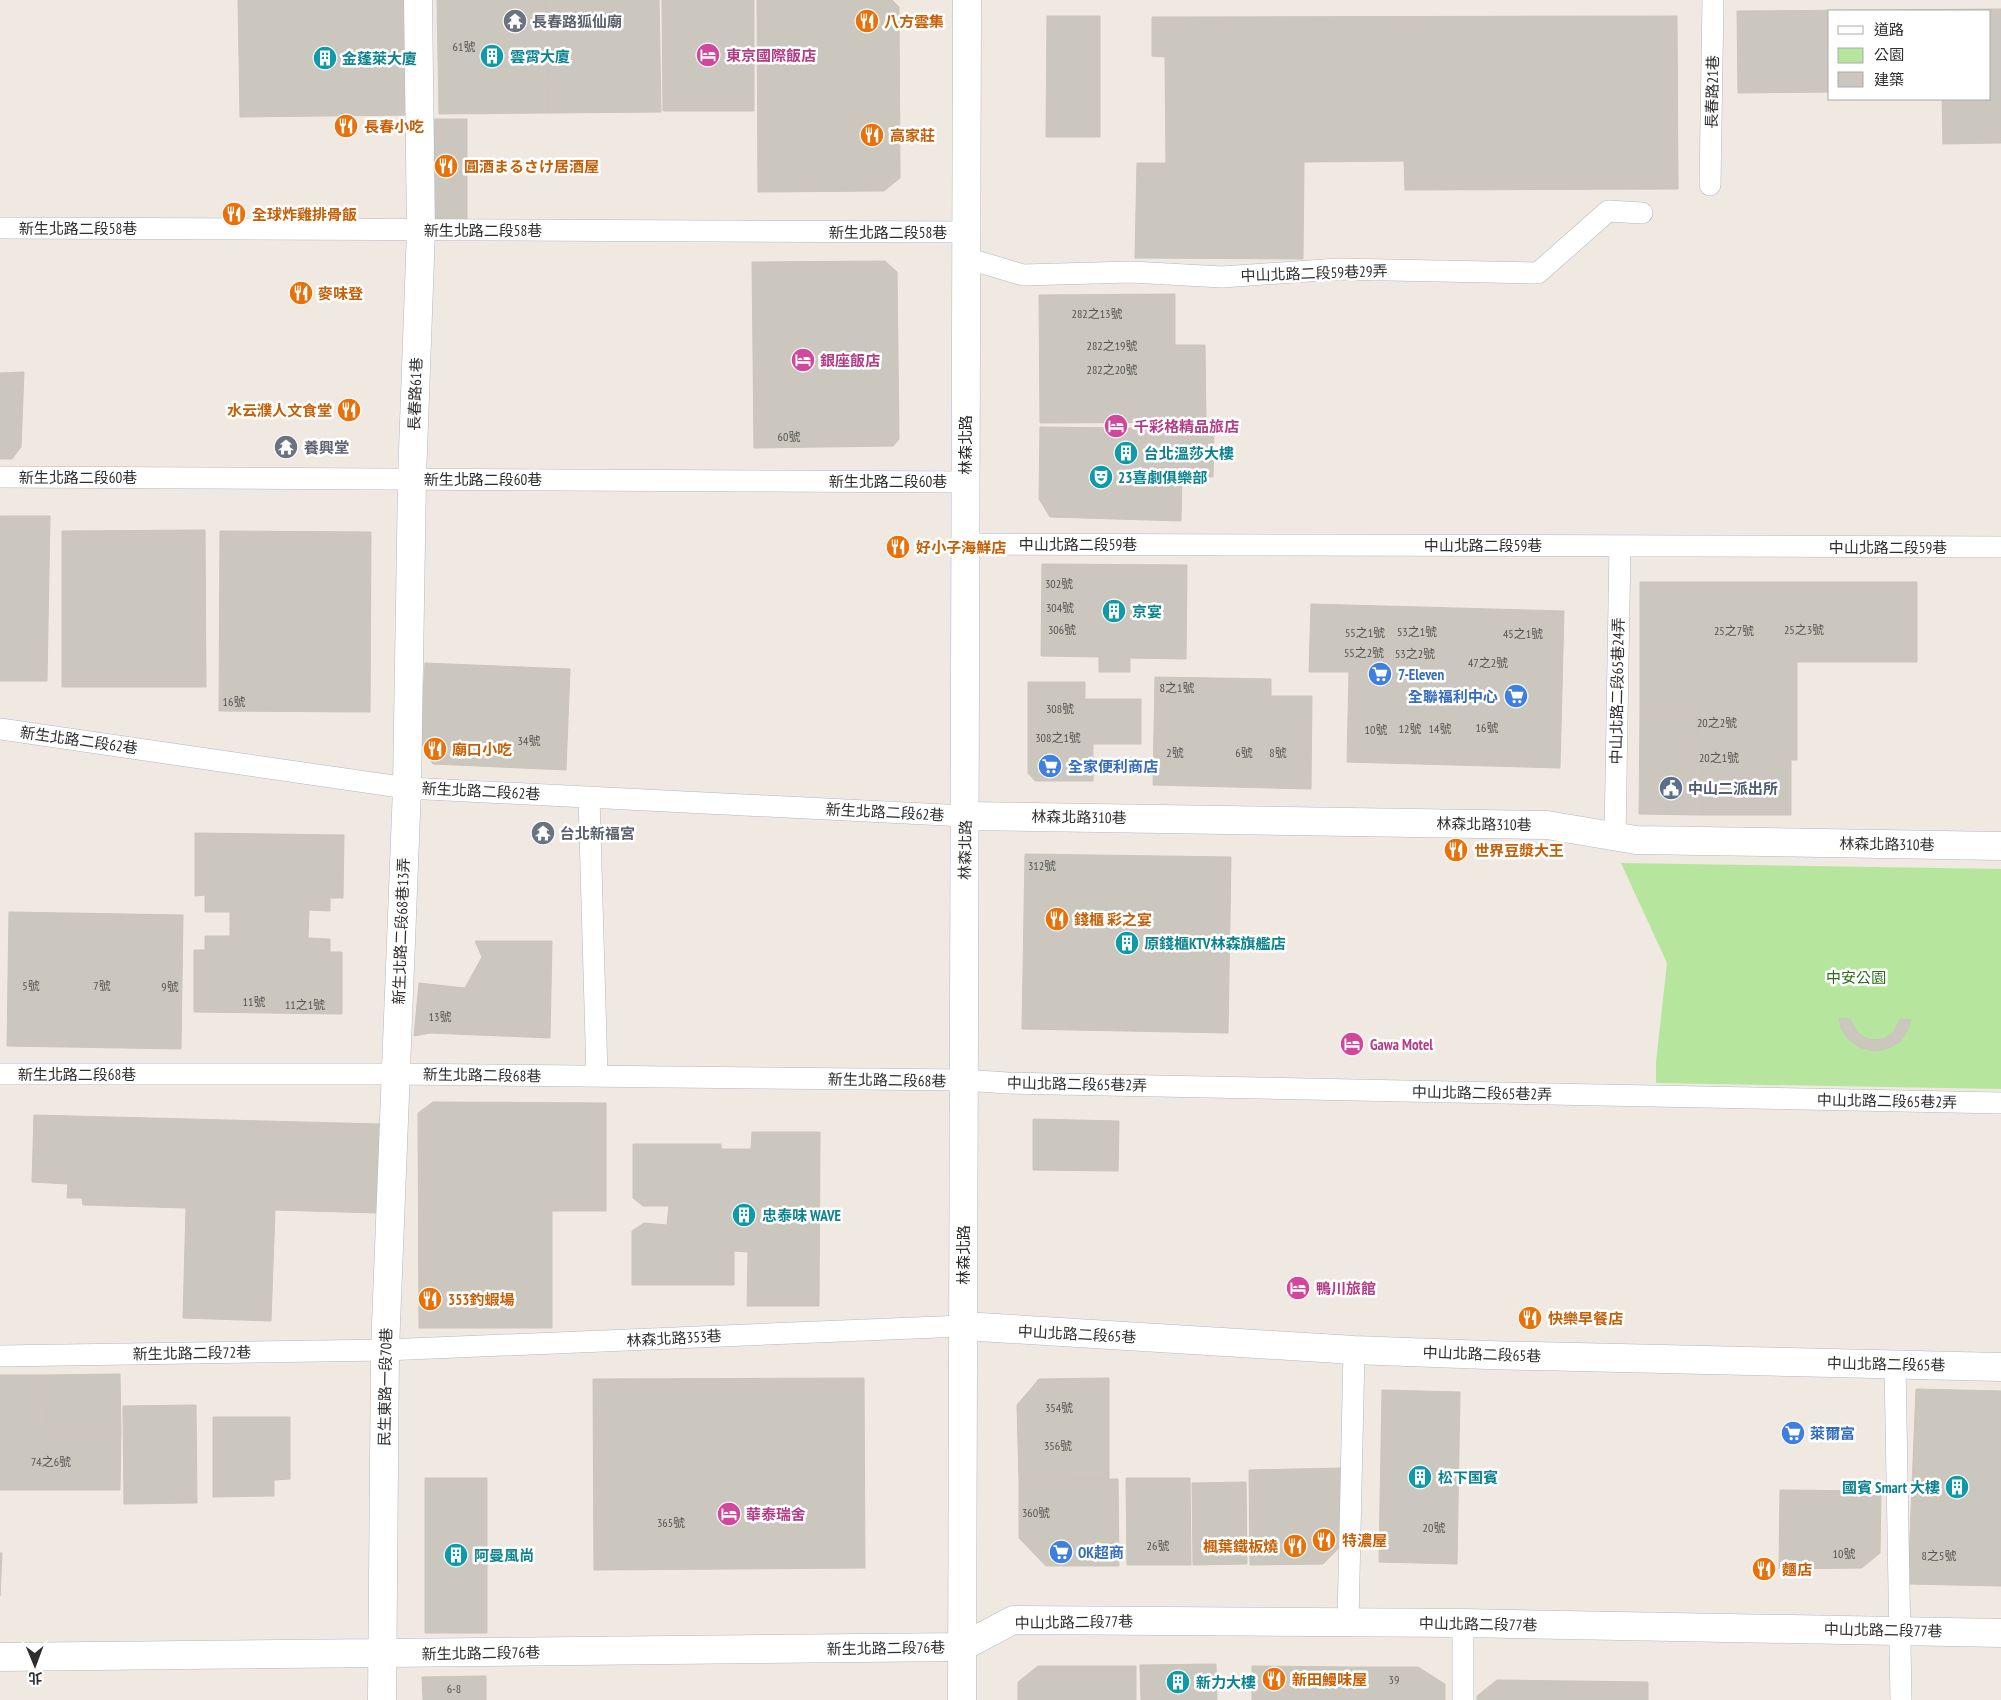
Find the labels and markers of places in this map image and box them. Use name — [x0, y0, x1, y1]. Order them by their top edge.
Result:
temple icon: 長春路狐仙廟 — [502, 8, 528, 34]
restaurant icon: 八方雲集 — [854, 8, 880, 34]
place label: 長春路狐仙廟 — [532, 12, 622, 31]
place label: 八方雲集 — [884, 12, 944, 31]
hotel icon: 東京國際飯店 — [695, 42, 721, 68]
building icon: 雲霄大廈 — [479, 43, 505, 69]
building icon: 金蓬萊大廈 — [312, 45, 338, 71]
place label: 東京國際飯店 — [726, 46, 816, 65]
place label: 雲霄大廈 — [510, 47, 570, 66]
place label: 金蓬萊大廈 — [342, 49, 417, 68]
restaurant icon: 長春小吃 — [333, 113, 359, 139]
place label: 長春小吃 — [364, 117, 424, 136]
restaurant icon: 高家莊 — [859, 122, 885, 148]
place label: 高家莊 — [890, 126, 935, 145]
restaurant icon: 圓酒まるさけ居酒屋 — [433, 153, 459, 179]
place label: 圓酒まるさけ居酒屋 — [464, 157, 599, 176]
restaurant icon: 全球炸雞排骨飯 — [221, 201, 247, 227]
place label: 全球炸雞排骨飯 — [252, 205, 357, 224]
restaurant icon: 麥味登 — [288, 280, 314, 306]
place label: 麥味登 — [318, 284, 363, 303]
hotel icon: 銀座飯店 — [790, 347, 816, 373]
place label: 銀座飯店 — [820, 351, 880, 370]
restaurant icon: 水云濮人文食堂 — [336, 397, 362, 423]
place label: 水云濮人文食堂 — [227, 401, 332, 420]
hotel icon: 千彩格精品旅店 — [1103, 413, 1129, 439]
place label: 千彩格精品旅店 — [1134, 417, 1239, 436]
temple icon: 養興堂 — [273, 434, 299, 460]
place label: 養興堂 — [304, 438, 349, 457]
building icon: 台北溫莎大樓 — [1113, 440, 1139, 466]
place label: 台北溫莎大樓 — [1144, 444, 1234, 463]
theatre icon: 23喜劇俱樂部 — [1088, 464, 1114, 490]
place label: 23喜劇俱樂部 — [1118, 468, 1207, 487]
restaurant icon: 好小子海鮮店 — [885, 534, 911, 560]
place label: 好小子海鮮店 — [916, 538, 1006, 557]
building icon: 京宴 — [1101, 598, 1127, 624]
place label: 京宴 — [1132, 602, 1162, 621]
supermarket icon: 7-Eleven — [1367, 661, 1393, 687]
place label: 7-Eleven — [1398, 665, 1445, 684]
supermarket icon: 全聯福利中心 — [1503, 683, 1529, 709]
place label: 全聯福利中心 — [1408, 687, 1498, 706]
restaurant icon: 廟口小吃 — [422, 736, 448, 762]
place label: 廟口小吃 — [452, 740, 512, 759]
supermarket icon: 全家便利商店 — [1037, 753, 1063, 779]
place label: 全家便利商店 — [1068, 757, 1158, 776]
public building icon: 中山二派出所 — [1658, 775, 1684, 801]
place label: 中山二派出所 — [1688, 779, 1778, 798]
temple icon: 台北新福宮 — [530, 820, 556, 846]
place label: 台北新福宮 — [560, 824, 635, 843]
restaurant icon: 世界豆漿大王 — [1443, 837, 1469, 863]
place label: 世界豆漿大王 — [1474, 841, 1564, 860]
restaurant icon: 錢櫃 彩之宴 — [1044, 906, 1070, 932]
place label: 錢櫃 彩之宴 — [1074, 910, 1152, 929]
building icon: 原錢櫃KTV林森旗艦店 — [1114, 930, 1140, 956]
place label: 原錢櫃KTV林森旗艦店 — [1144, 934, 1285, 953]
hotel icon: Gawa Motel — [1339, 1031, 1365, 1057]
place label: Gawa Motel — [1370, 1035, 1433, 1054]
building icon: 忠泰味 WAVE — [731, 1202, 757, 1228]
place label: 忠泰味 WAVE — [762, 1206, 841, 1225]
hotel icon: 鴨川旅館 — [1285, 1275, 1311, 1301]
place label: 鴨川旅館 — [1316, 1279, 1376, 1298]
restaurant icon: 353釣蝦場 — [417, 1286, 443, 1312]
place label: 353釣蝦場 — [448, 1290, 515, 1309]
restaurant icon: 快樂早餐店 — [1517, 1305, 1543, 1331]
place label: 快樂早餐店 — [1548, 1309, 1623, 1328]
supermarket icon: 萊爾富 — [1780, 1420, 1806, 1446]
place label: 萊爾富 — [1810, 1424, 1855, 1443]
building icon: 松下国賓 — [1407, 1464, 1433, 1490]
place label: 松下国賓 — [1438, 1468, 1498, 1487]
building icon: 國賓 Smart 大樓 — [1944, 1474, 1970, 1500]
place label: 國賓 Smart 大樓 — [1842, 1478, 1940, 1497]
hotel icon: 華泰瑞舍 — [716, 1501, 742, 1527]
place label: 華泰瑞舍 — [746, 1505, 806, 1524]
restaurant icon: 特濃屋 — [1311, 1527, 1337, 1553]
place label: 特濃屋 — [1342, 1531, 1387, 1550]
restaurant icon: 楓葉鐵板燒 — [1282, 1533, 1308, 1559]
place label: 楓葉鐵板燒 — [1203, 1537, 1278, 1556]
supermarket icon: OK超商 — [1048, 1539, 1074, 1565]
building icon: 阿曼風尚 — [443, 1542, 469, 1568]
place label: OK超商 — [1078, 1543, 1124, 1562]
place label: 阿曼風尚 — [474, 1546, 534, 1565]
restaurant icon: 麵店 — [1751, 1556, 1777, 1582]
place label: 麵店 — [1782, 1560, 1812, 1579]
restaurant icon: 新田鰻味屋 — [1261, 1666, 1287, 1692]
building icon: 新力大樓 — [1165, 1669, 1191, 1695]
place label: 新田鰻味屋 — [1292, 1670, 1367, 1689]
place label: 新力大樓 — [1196, 1673, 1256, 1692]

